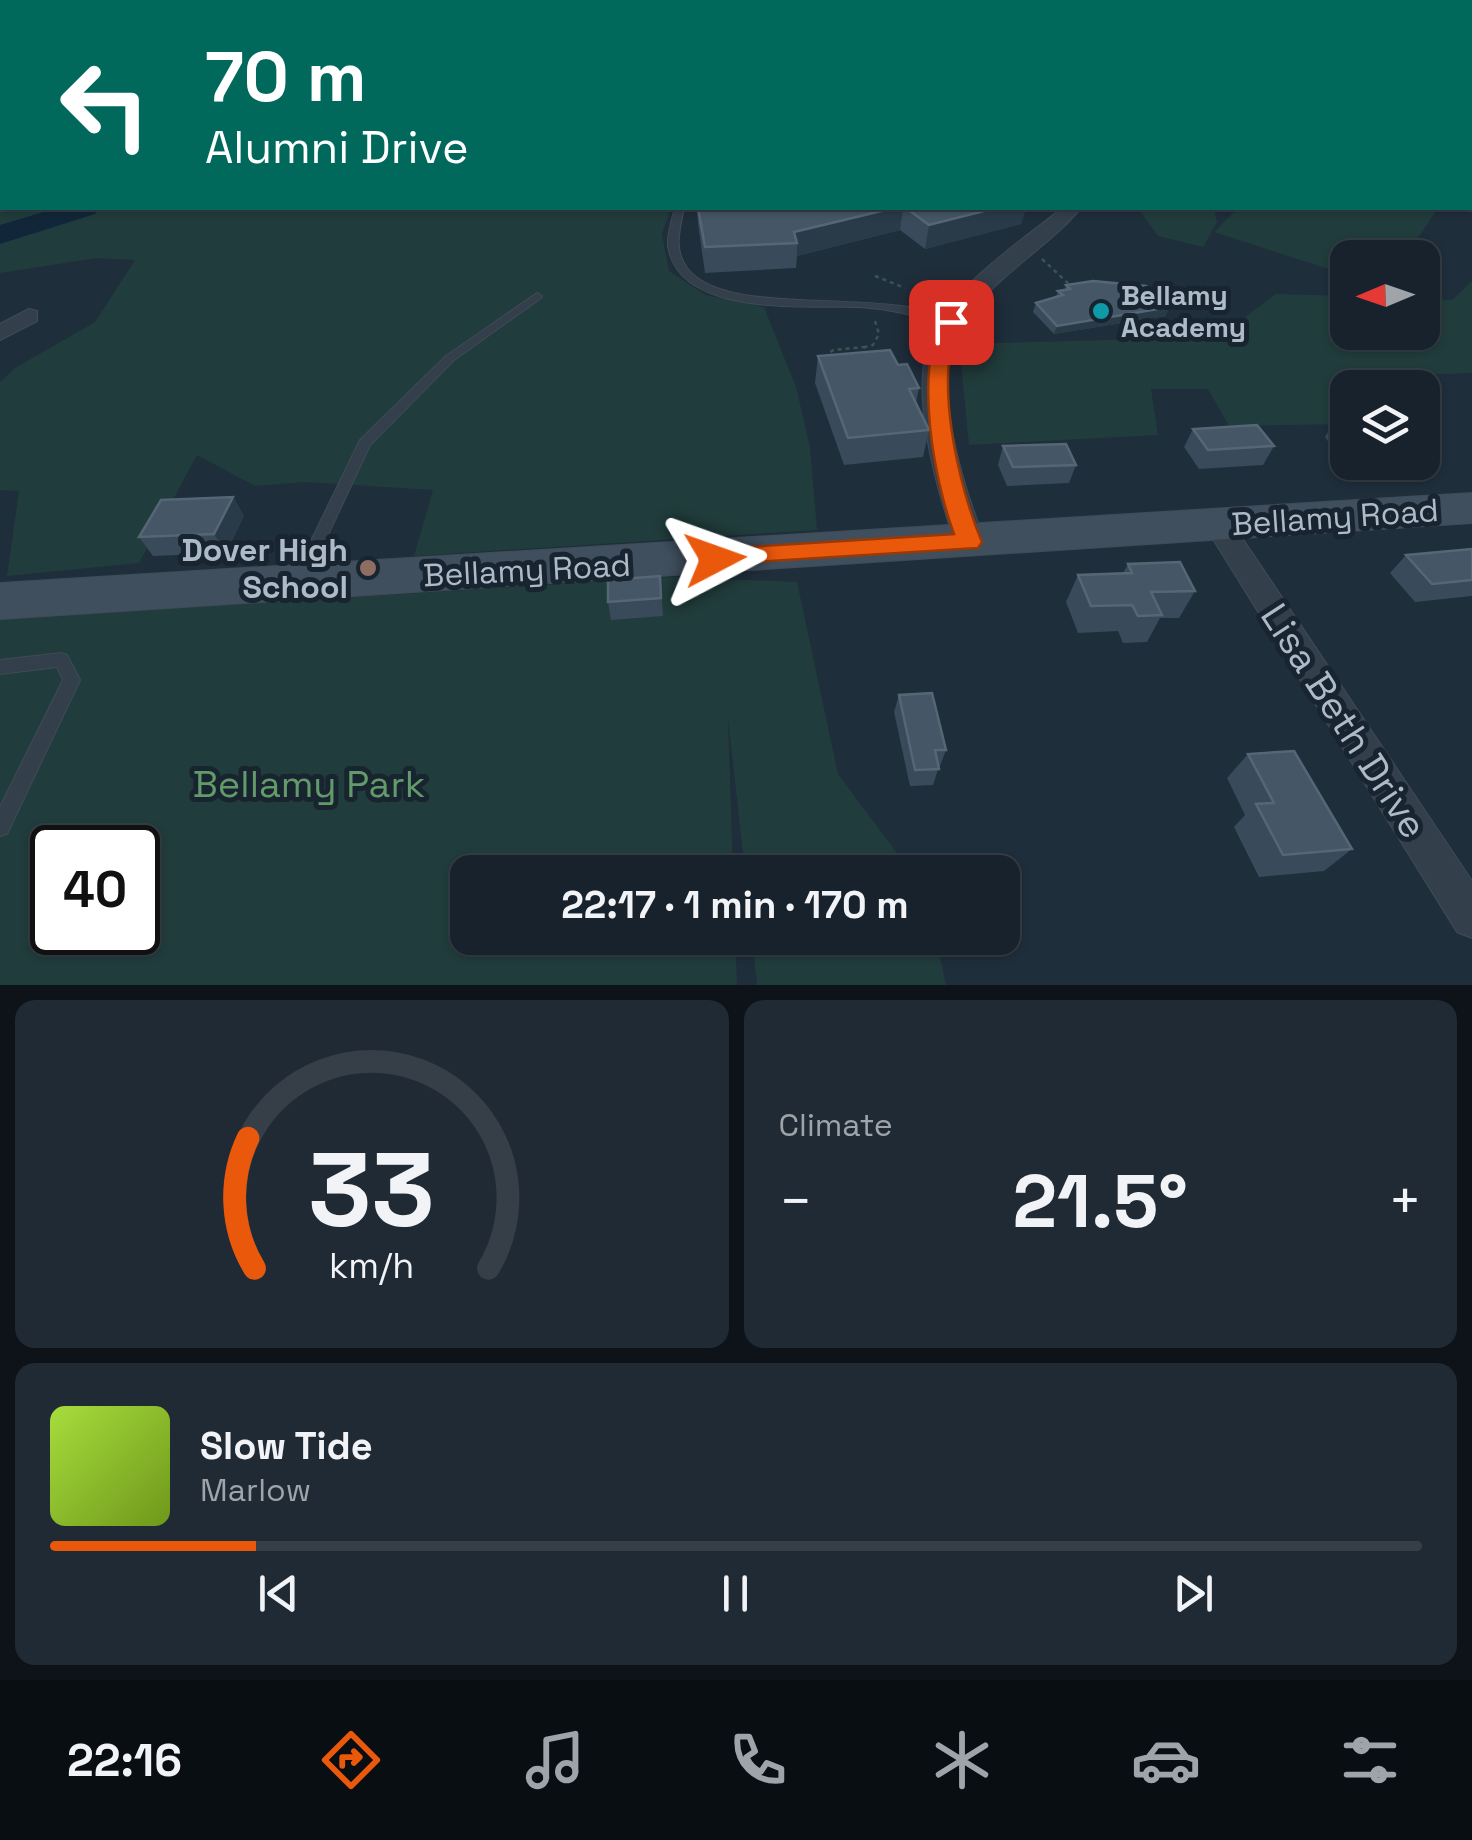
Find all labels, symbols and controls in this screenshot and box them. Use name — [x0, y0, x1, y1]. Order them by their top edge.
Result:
text: 70 m — [205, 32, 366, 121]
icon: left — [40, 40, 170, 170]
text: Alumni Drive — [205, 119, 469, 176]
north arrow — [1330, 240, 1440, 350]
map controls — [1330, 240, 1440, 480]
place label: Bellamy Academy — [1121, 277, 1246, 345]
pin — [909, 280, 994, 365]
icon: arrive — [924, 295, 979, 350]
marker: Bellamy Academy — [1090, 300, 1112, 322]
button: layers — [1330, 370, 1440, 480]
street label: Bellamy Road — [1230, 490, 1440, 544]
position arrow — [663, 507, 767, 611]
place label: Dover High School — [182, 530, 348, 607]
street label: Bellamy Road — [422, 545, 632, 595]
marker: Dover High School — [357, 557, 379, 579]
street label: Lisa Beth Drive — [1250, 595, 1438, 847]
park label: Bellamy Park — [193, 760, 425, 808]
speed limit sign: 40 — [30, 825, 160, 955]
text: 22:17 · 1 min · 170 m — [561, 881, 909, 929]
text: Climate — [779, 1105, 893, 1145]
text: 33 — [309, 1124, 435, 1256]
text: 21.5° — [1013, 1153, 1188, 1249]
text: − — [779, 1166, 813, 1236]
text: + — [1388, 1166, 1422, 1236]
text: km/h — [329, 1243, 414, 1288]
text: Slow Tide — [200, 1422, 373, 1470]
text: Marlow — [200, 1470, 311, 1510]
icon: previous — [251, 1566, 306, 1621]
icon: pause — [708, 1566, 763, 1621]
icon: next — [1166, 1566, 1221, 1621]
icon: directions — [316, 1725, 386, 1795]
icon: music — [520, 1725, 590, 1795]
icon: phone — [723, 1725, 793, 1795]
icon: climate — [927, 1725, 997, 1795]
icon: car — [1131, 1725, 1201, 1795]
icon: filters — [1335, 1725, 1405, 1795]
text: 22:16 — [67, 1732, 182, 1789]

